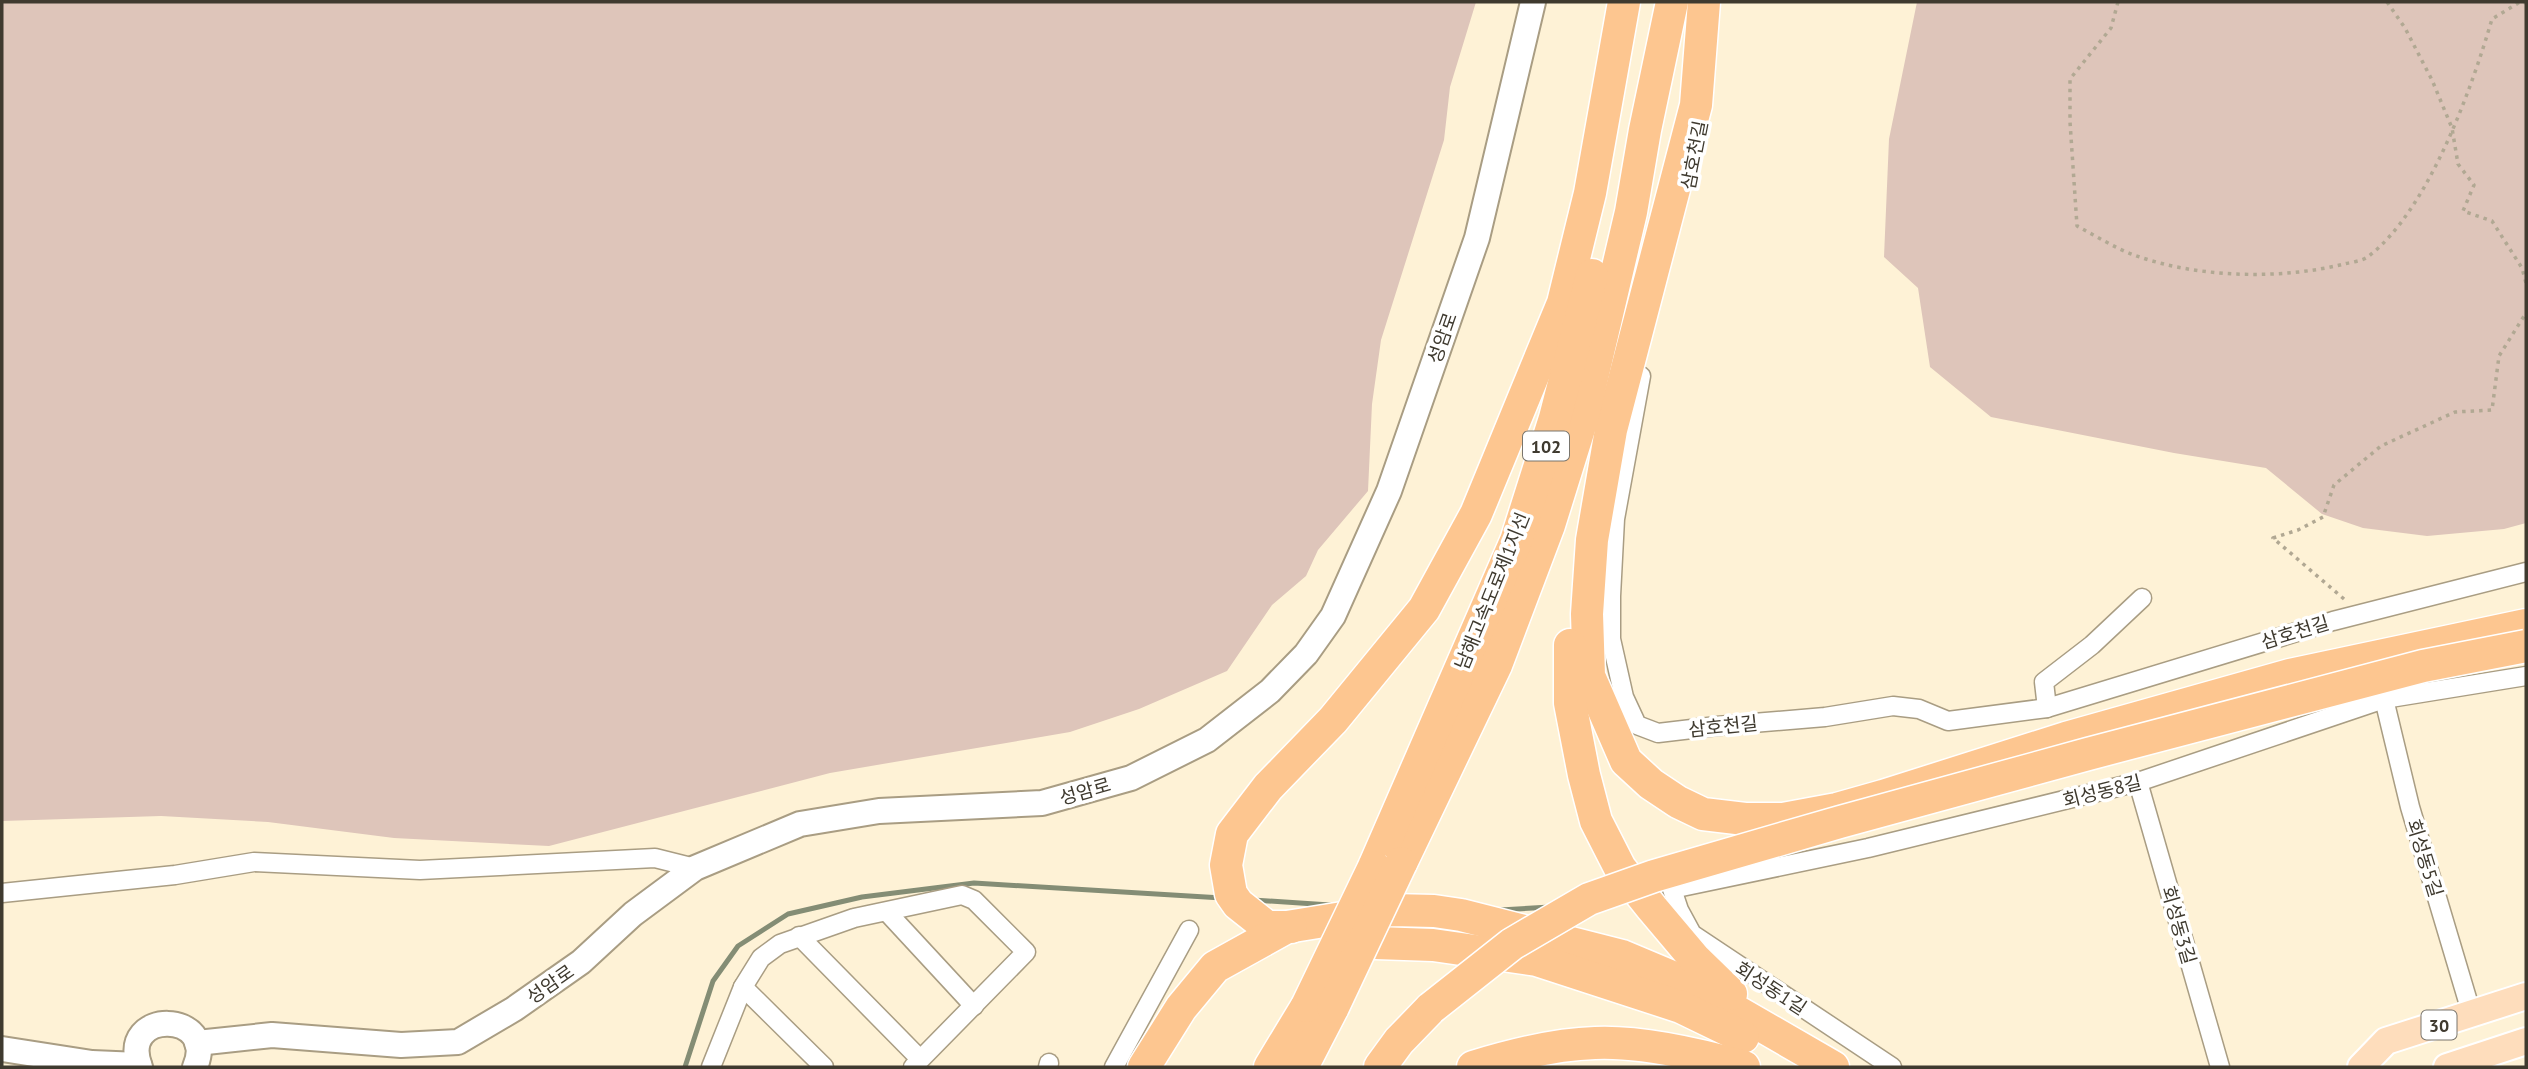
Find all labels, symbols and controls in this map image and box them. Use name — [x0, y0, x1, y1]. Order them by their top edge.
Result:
street label: 삼호천길 — [1676, 118, 1712, 192]
street label: 성암로 — [1422, 309, 1462, 367]
road number: 102 — [1523, 432, 1569, 461]
street label: 남해고속도로제1지선 — [1449, 509, 1535, 673]
street label: 삼호천길 — [2258, 610, 2332, 654]
street label: 삼호천길 — [1687, 710, 1759, 742]
street label: 회성동8길 — [2060, 770, 2144, 812]
street label: 성암로 — [1056, 772, 1114, 810]
street label: 회성동5길 — [2402, 816, 2448, 900]
street label: 회성동3길 — [2156, 883, 2202, 967]
street label: 회성동1길 — [1731, 956, 1811, 1020]
street label: 성암로 — [522, 959, 578, 1009]
road number: 30 — [2422, 1010, 2456, 1040]

